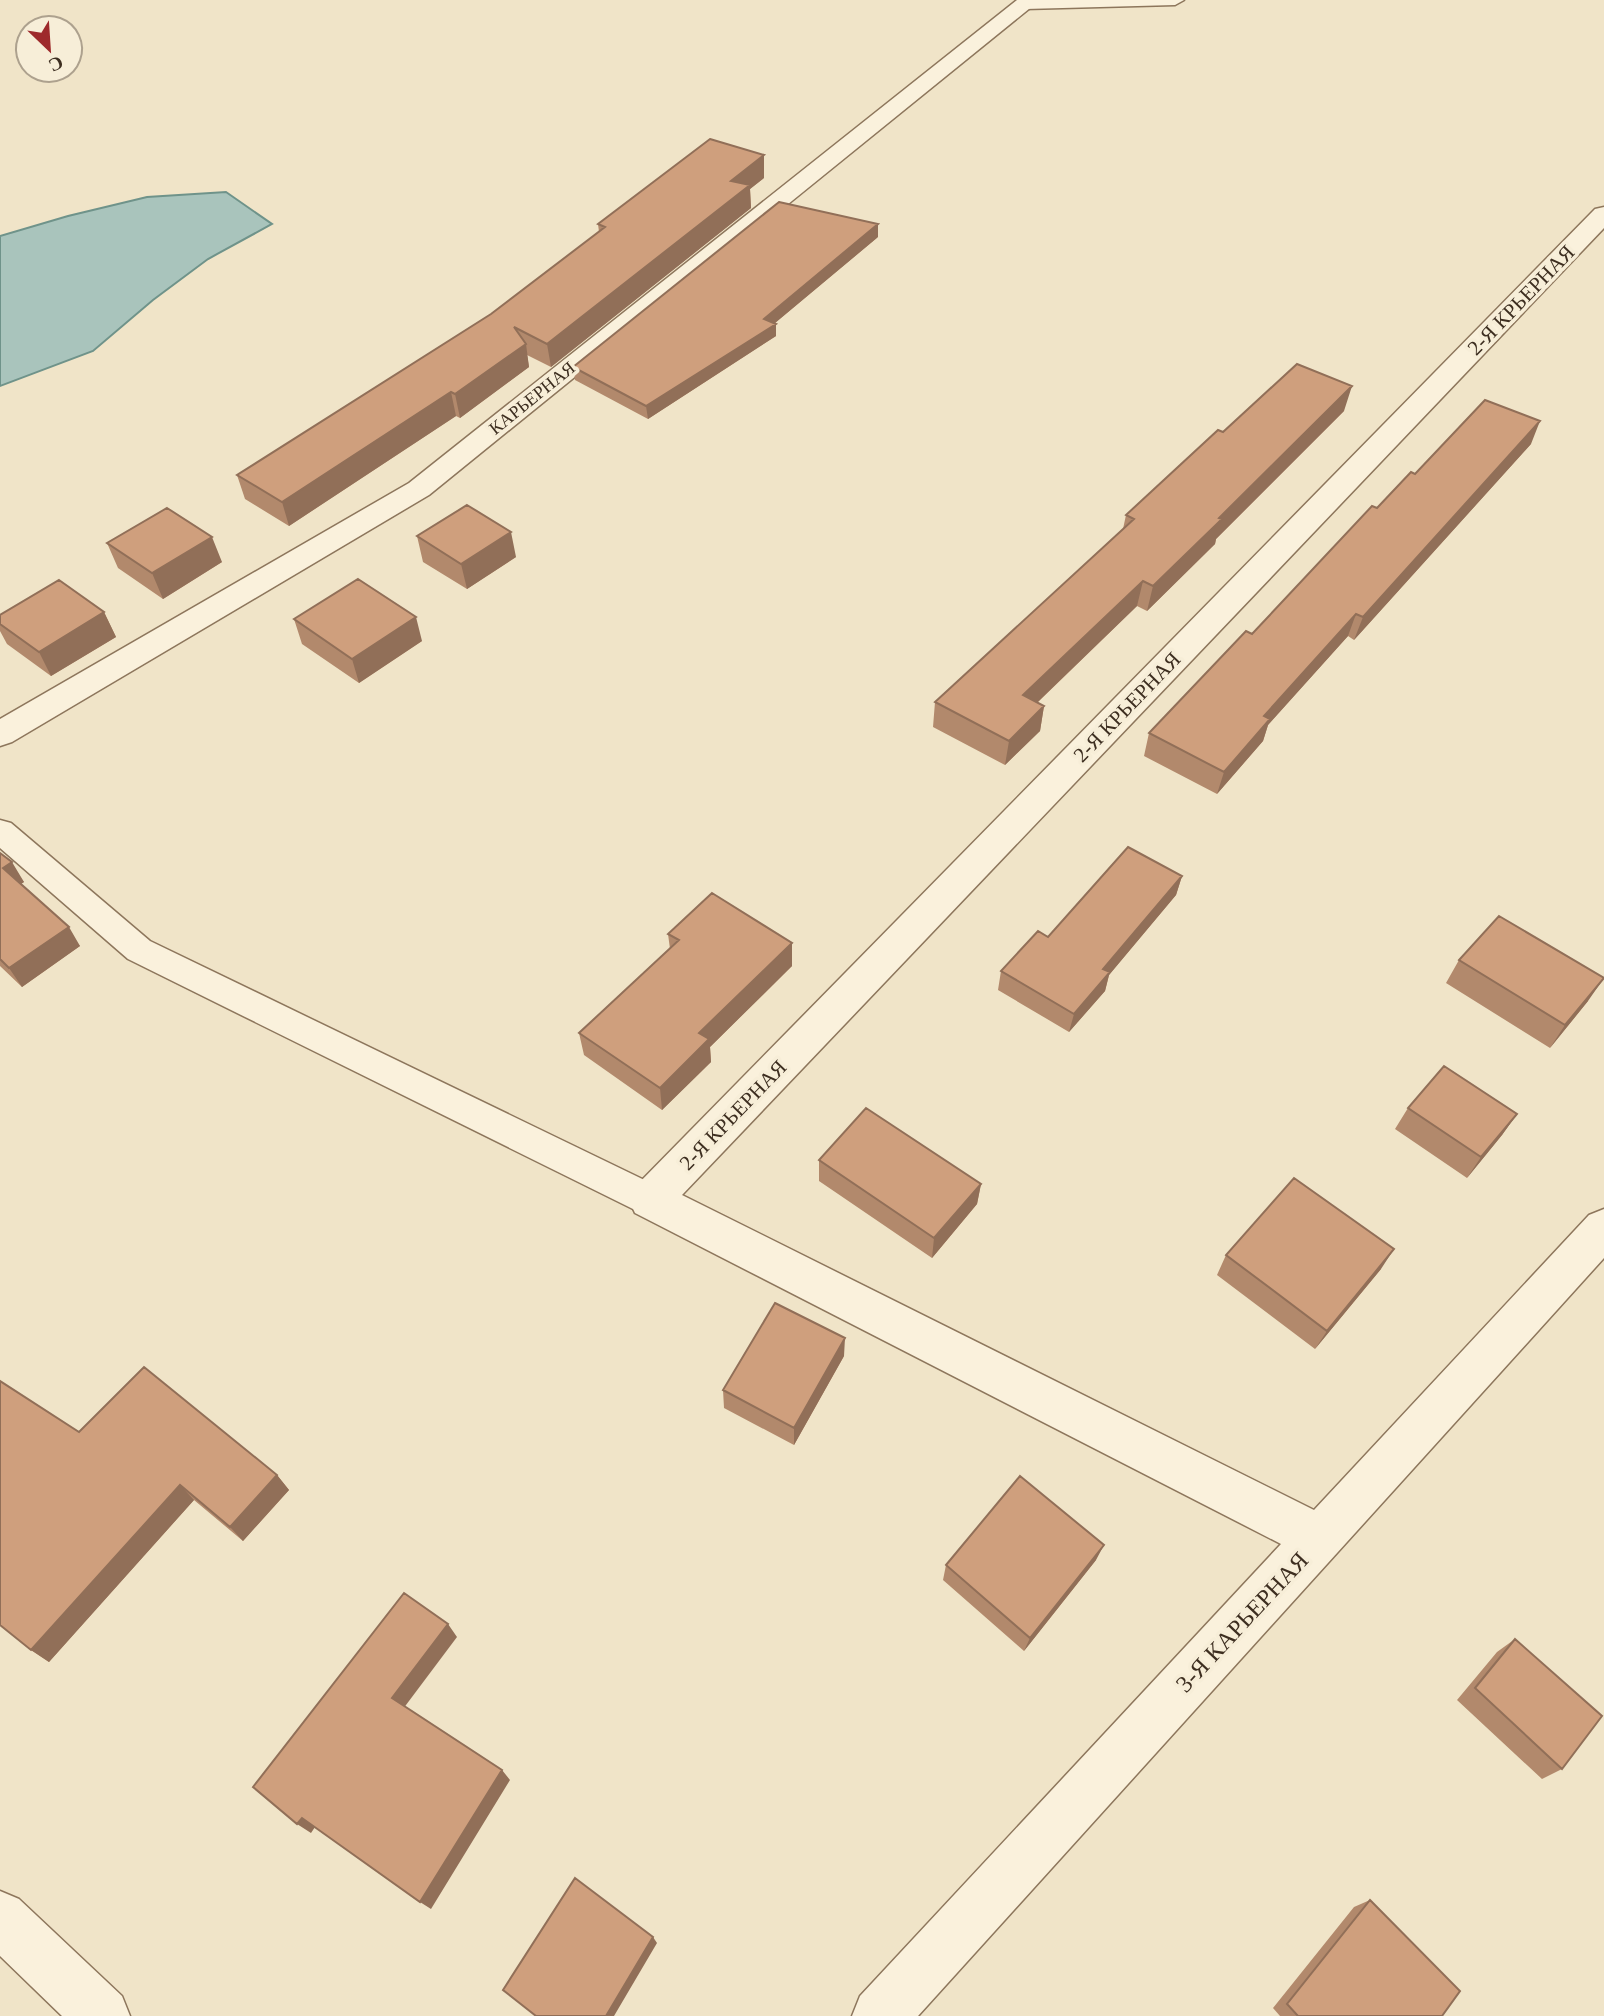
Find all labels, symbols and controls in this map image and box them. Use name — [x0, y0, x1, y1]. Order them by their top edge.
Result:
north arrow — [14, 14, 84, 84]
text: С — [45, 52, 67, 76]
street label: 2-Я КРЬЕРНАЯ — [1463, 240, 1579, 360]
street label: КАРЬЕРНАЯ — [485, 357, 579, 439]
street label: 2-Я КРЬЕРНАЯ — [1069, 647, 1185, 767]
street label: 2-Я КРЬЕРНАЯ — [675, 1055, 791, 1175]
street label: 3-Я КАРЬЕРНАЯ — [1171, 1547, 1313, 1697]

